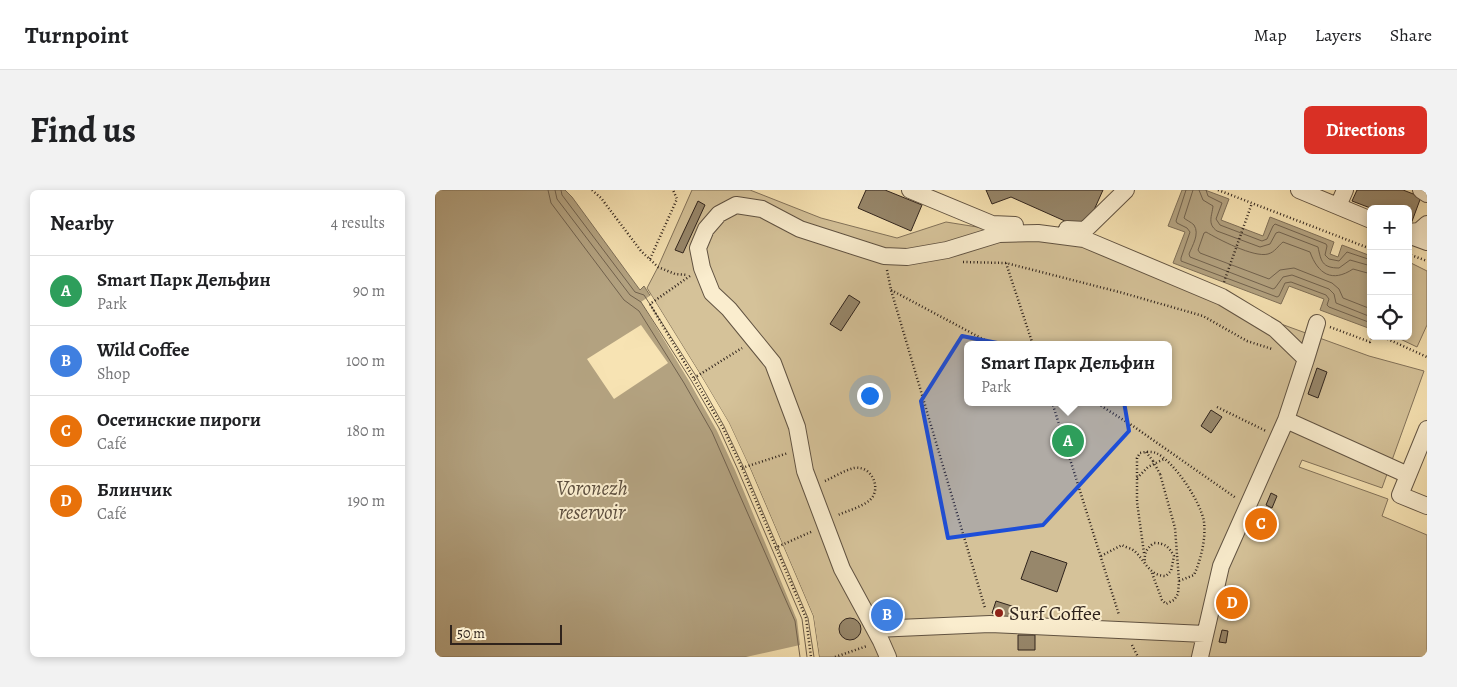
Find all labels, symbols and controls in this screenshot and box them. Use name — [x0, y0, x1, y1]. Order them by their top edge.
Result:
text: Turnpoint — [25, 19, 129, 51]
text: Map — [1254, 23, 1287, 47]
text: Layers — [1315, 23, 1362, 47]
text: Share — [1390, 23, 1432, 47]
text: Find us — [30, 106, 136, 154]
button: Directions — [1304, 106, 1427, 154]
map controls — [1367, 205, 1412, 340]
button: + — [1367, 205, 1412, 250]
text: Nearby — [50, 209, 113, 237]
text: 4 results — [331, 212, 385, 234]
button: − — [1367, 250, 1412, 295]
text: Smart Парк Дельфин — [97, 267, 271, 293]
text: A — [61, 280, 71, 302]
text: 90 m — [353, 280, 385, 302]
text: Park — [97, 293, 127, 315]
button: locate — [1367, 295, 1412, 340]
text: Wild Coffee — [97, 337, 190, 363]
popup — [964, 341, 1172, 406]
text: B — [61, 350, 71, 372]
text: 100 m — [346, 350, 385, 372]
text: Smart Парк Дельфин — [981, 350, 1155, 376]
text: Shop — [97, 363, 130, 385]
text: Park — [981, 376, 1011, 398]
your location — [857, 383, 883, 409]
text: Осетинские пироги — [97, 407, 261, 433]
text: C — [61, 420, 71, 442]
text: 180 m — [347, 420, 385, 442]
pin: A — [1052, 422, 1084, 460]
text: Café — [97, 433, 127, 455]
water label: Voronezh reservoir — [556, 474, 628, 526]
text: Блинчик — [97, 477, 172, 503]
text: D — [60, 490, 72, 512]
text: 190 m — [347, 490, 385, 512]
text: Café — [97, 503, 127, 525]
pin: C — [1245, 505, 1277, 543]
pin: D — [1216, 584, 1248, 622]
pin: B — [871, 596, 903, 634]
place label: Surf Coffee — [1009, 600, 1101, 627]
marker: Surf Coffee — [993, 607, 1005, 619]
scale bar — [450, 622, 563, 645]
text: 50 m — [457, 624, 485, 643]

